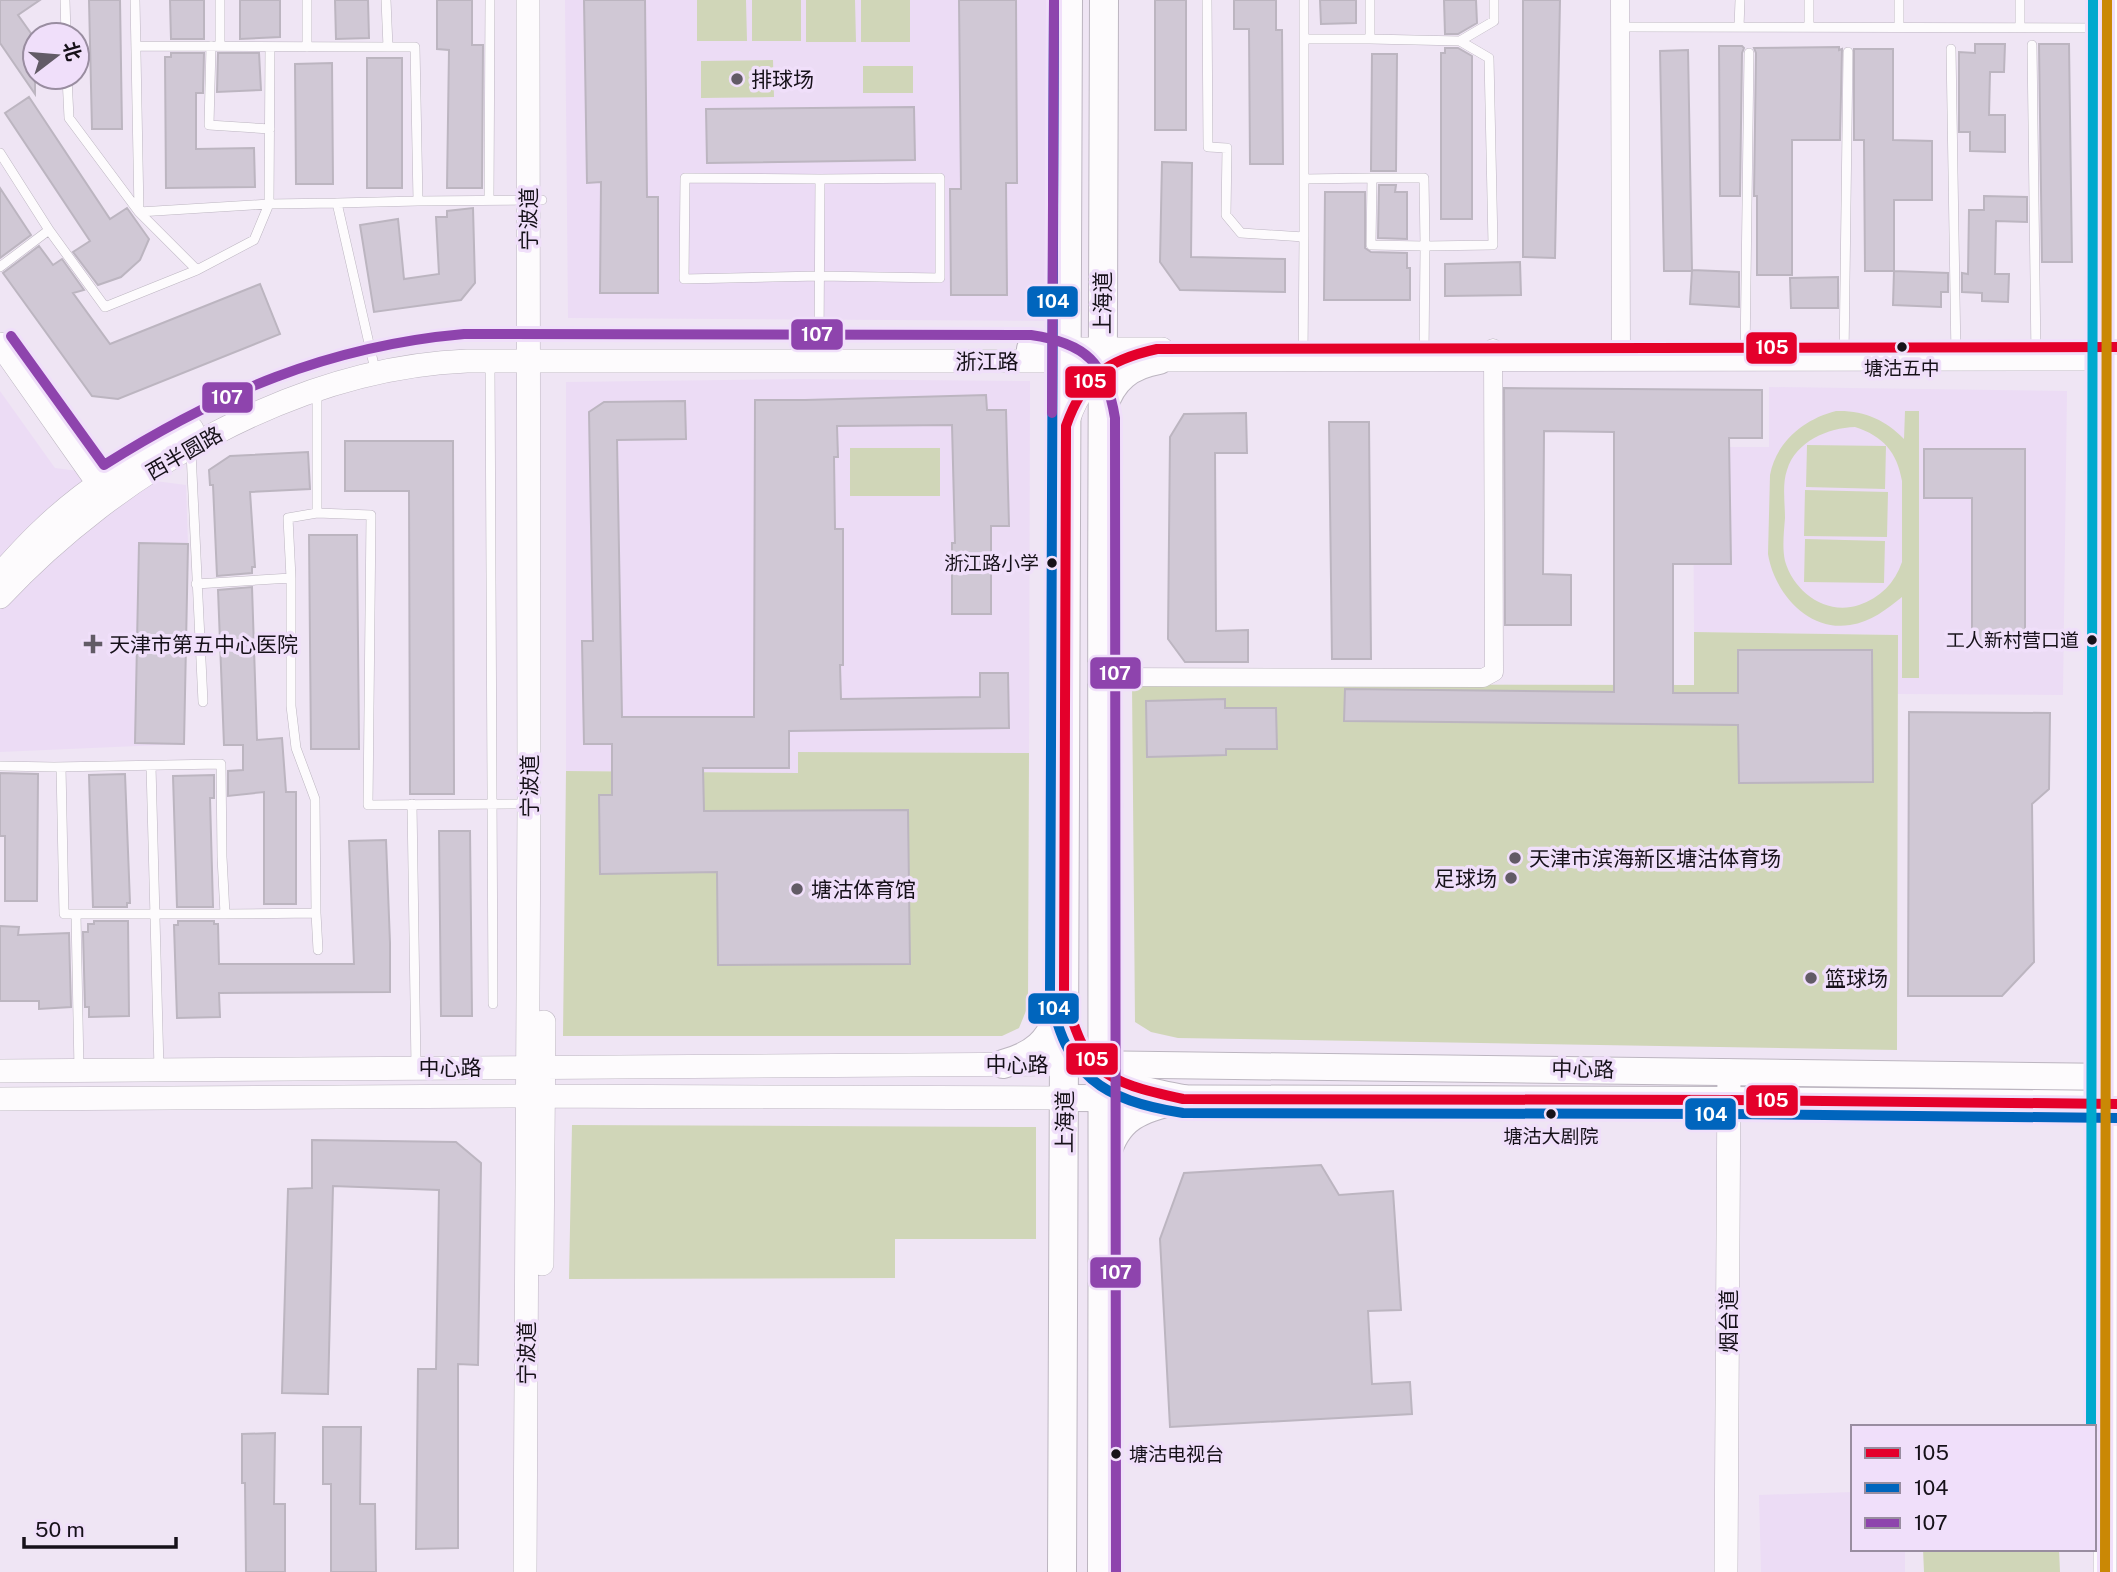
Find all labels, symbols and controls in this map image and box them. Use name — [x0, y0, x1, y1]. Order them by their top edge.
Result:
north arrow — [21, 21, 91, 91]
text: 北 — [59, 39, 86, 63]
place label: 排球场 — [751, 67, 814, 92]
marker: 排球场 — [729, 71, 745, 87]
street label: 宁波道 — [516, 188, 541, 251]
street label: 上海道 — [1090, 272, 1115, 335]
line badge: 104 — [1026, 285, 1079, 318]
text: 104 — [1037, 290, 1069, 312]
line badge: 107 — [790, 318, 844, 351]
text: 107 — [801, 323, 833, 345]
line badge: 105 — [1745, 331, 1798, 365]
text: 105 — [1755, 336, 1789, 358]
marker: 塘沽五中 — [1895, 340, 1909, 354]
street label: 浙江路 — [956, 349, 1019, 374]
place label: 塘沽五中 — [1864, 357, 1940, 379]
line badge: 105 — [1064, 365, 1117, 399]
text: 105 — [1073, 370, 1107, 392]
line badge: 107 — [201, 381, 254, 414]
text: 107 — [211, 386, 243, 408]
street label: 西半圆路 — [141, 421, 227, 485]
place label: 浙江路小学 — [944, 552, 1039, 574]
marker: 浙江路小学 — [1045, 556, 1059, 570]
place label: 工人新村营口道 — [1946, 629, 2079, 651]
place label: 天津市第五中心医院 — [109, 632, 298, 657]
marker: 工人新村营口道 — [2085, 633, 2099, 647]
marker: 天津市第五中心医院 — [83, 634, 103, 654]
line badge: 107 — [1089, 656, 1142, 690]
text: 107 — [1099, 662, 1131, 684]
street label: 宁波道 — [517, 755, 542, 818]
place label: 天津市滨海新区塘沽体育场 — [1529, 846, 1781, 871]
marker: 天津市滨海新区塘沽体育场 — [1507, 850, 1523, 866]
place label: 足球场 — [1434, 866, 1497, 891]
marker: 足球场 — [1503, 870, 1519, 886]
place label: 塘沽体育馆 — [811, 877, 916, 902]
marker: 塘沽体育馆 — [789, 881, 805, 897]
place label: 篮球场 — [1825, 966, 1888, 991]
marker: 篮球场 — [1803, 970, 1819, 986]
line badge: 104 — [1027, 992, 1080, 1025]
text: 104 — [1038, 997, 1070, 1019]
line badge: 105 — [1065, 1042, 1119, 1076]
text: 105 — [1075, 1048, 1109, 1070]
street label: 中心路 — [986, 1052, 1049, 1077]
street label: 中心路 — [419, 1055, 482, 1080]
street label: 中心路 — [1551, 1056, 1615, 1082]
line badge: 105 — [1745, 1084, 1799, 1117]
text: 105 — [1755, 1089, 1789, 1111]
street label: 上海道 — [1052, 1091, 1077, 1154]
line badge: 104 — [1684, 1097, 1737, 1131]
text: 104 — [1695, 1103, 1727, 1125]
marker: 塘沽大剧院 — [1544, 1107, 1558, 1121]
place label: 塘沽大剧院 — [1503, 1125, 1599, 1147]
line badge: 107 — [1089, 1256, 1142, 1289]
text: 107 — [1100, 1261, 1132, 1283]
street label: 烟台道 — [1716, 1290, 1741, 1353]
street label: 宁波道 — [514, 1322, 539, 1385]
legend — [1851, 1425, 2096, 1551]
text: 105 — [1914, 1440, 1949, 1465]
place label: 塘沽电视台 — [1129, 1443, 1224, 1465]
marker: 塘沽电视台 — [1109, 1447, 1123, 1461]
text: 104 — [1914, 1475, 1949, 1500]
scale bar — [24, 1506, 177, 1550]
text: 107 — [1914, 1510, 1948, 1535]
text: 50 m — [35, 1517, 85, 1542]

